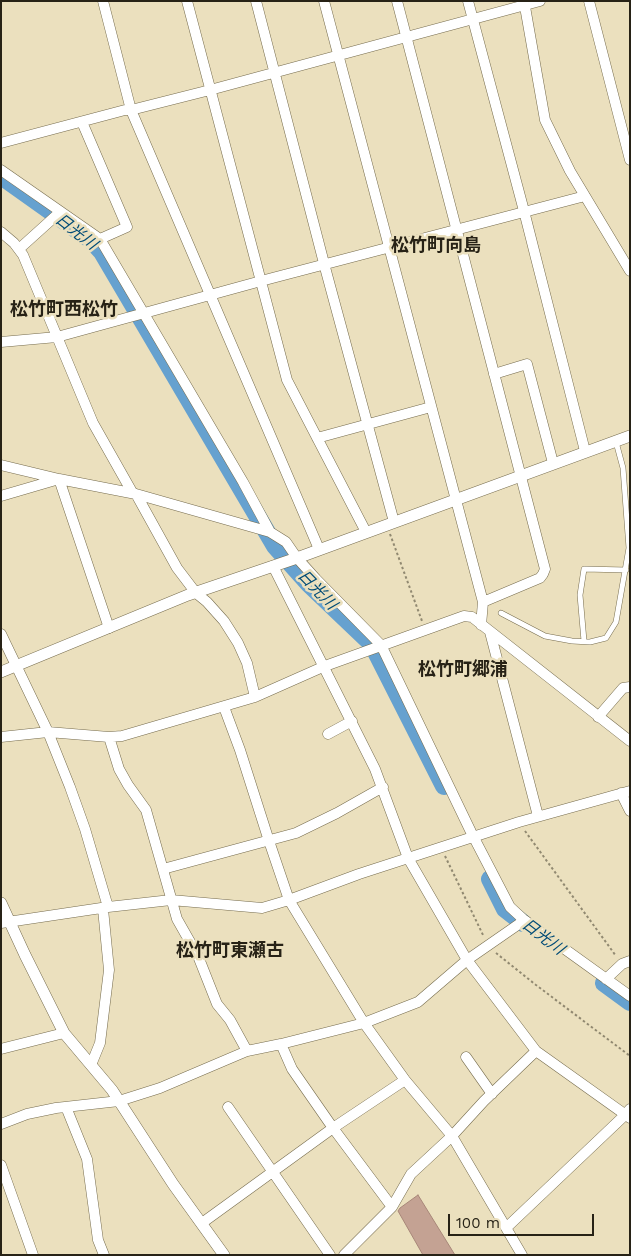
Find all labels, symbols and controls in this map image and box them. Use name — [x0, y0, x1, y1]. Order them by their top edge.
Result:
water label: 日光川 — [51, 210, 101, 254]
district label: 松竹町向島 — [391, 235, 481, 257]
district label: 松竹町西松竹 — [10, 299, 118, 321]
water label: 日光川 — [293, 566, 341, 614]
district label: 松竹町郷浦 — [418, 659, 508, 681]
water label: 日光川 — [518, 915, 568, 959]
district label: 松竹町東瀬古 — [176, 940, 284, 962]
scale bar — [451, 1204, 597, 1236]
text: 100 m — [456, 1214, 500, 1232]

